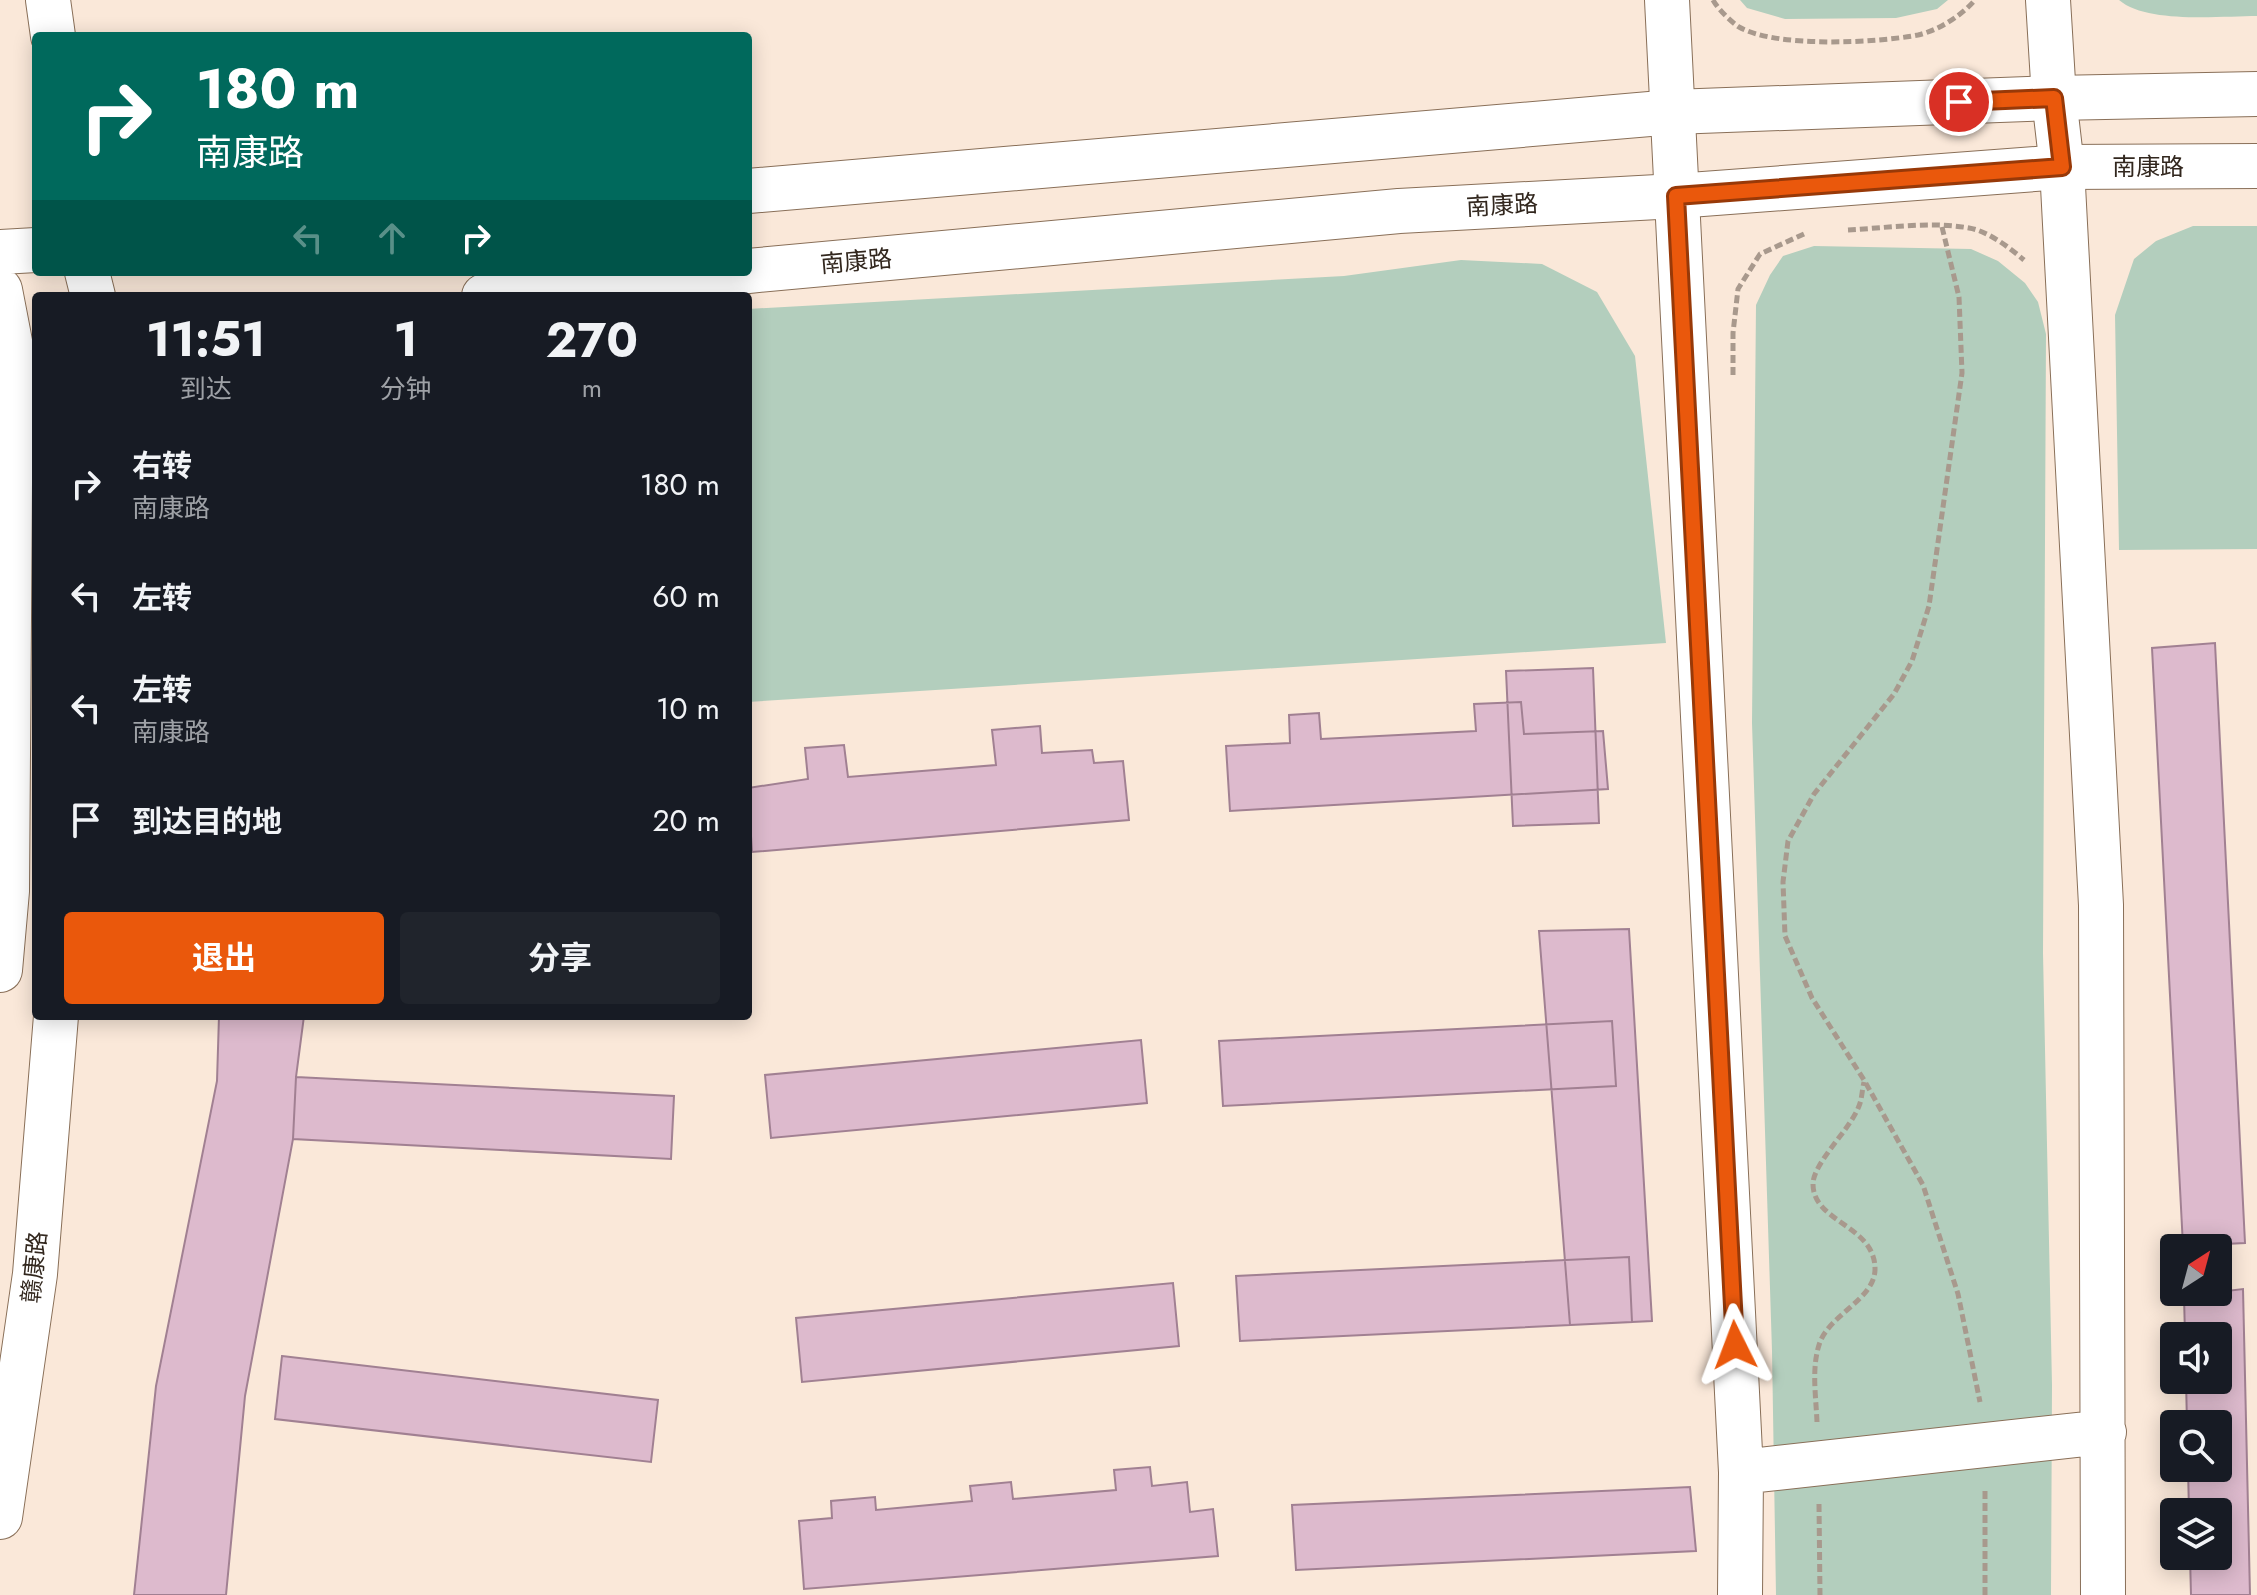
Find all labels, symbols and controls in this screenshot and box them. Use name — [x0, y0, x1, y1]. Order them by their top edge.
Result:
text: 180 m — [196, 48, 359, 129]
icon: right — [64, 64, 168, 168]
pin — [1925, 68, 1993, 136]
icon: arrive — [1937, 80, 1981, 124]
text: 南康路 — [196, 126, 304, 178]
street label: 南康路 — [2112, 149, 2184, 184]
street label: 南康路 — [1465, 186, 1539, 224]
icon: left — [286, 216, 330, 260]
icon: ahead — [370, 216, 414, 260]
icon: right — [454, 216, 498, 260]
street label: 南康路 — [819, 240, 893, 282]
text: 11:51 — [146, 305, 266, 374]
text: 1 — [394, 305, 418, 374]
text: 270 — [546, 306, 638, 375]
text: m — [582, 369, 602, 407]
text: 到达 — [180, 370, 232, 408]
text: 分钟 — [380, 370, 432, 408]
text: 右转 — [132, 444, 192, 487]
icon: right — [64, 462, 108, 506]
text: 180 m — [640, 463, 720, 506]
text: 南康路 — [132, 489, 210, 527]
icon: left — [64, 574, 108, 618]
text: 60 m — [652, 575, 720, 618]
text: 左转 — [132, 576, 192, 619]
text: 左转 — [132, 668, 192, 711]
icon: left — [64, 686, 108, 730]
text: 10 m — [656, 687, 720, 730]
text: 南康路 — [132, 713, 210, 751]
icon: arrive — [64, 798, 108, 842]
text: 20 m — [653, 799, 720, 842]
text: 到达目的地 — [132, 800, 282, 843]
button: 退出 — [64, 912, 384, 1004]
button: 分享 — [400, 912, 720, 1004]
street label: 赣康路 — [13, 1229, 55, 1305]
north arrow — [2160, 1234, 2232, 1306]
map controls — [2160, 1234, 2232, 1570]
position arrow — [1693, 1303, 1777, 1387]
button: sound — [2160, 1322, 2232, 1394]
button: search — [2160, 1410, 2232, 1482]
button: layers — [2160, 1498, 2232, 1570]

